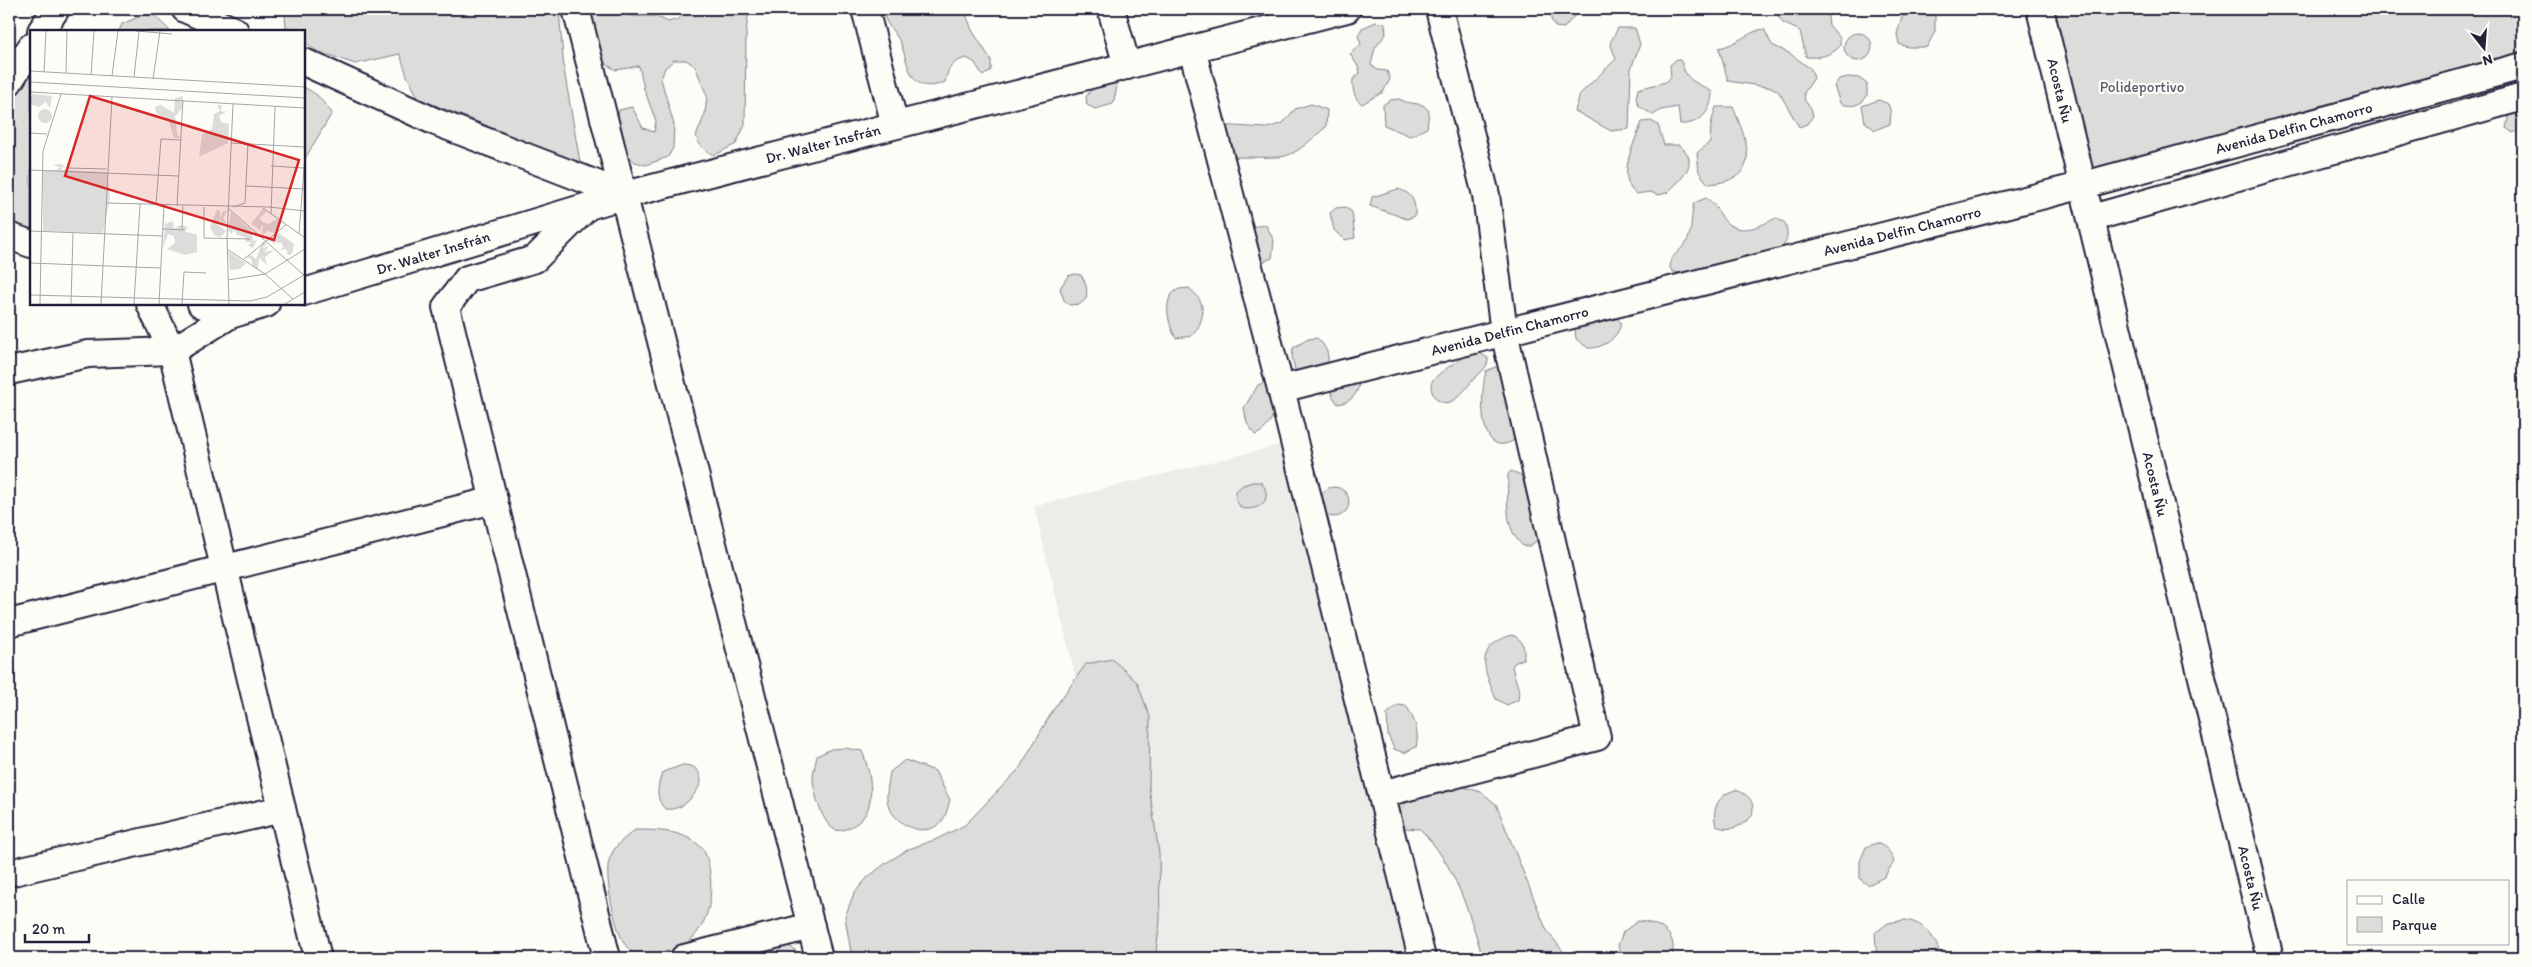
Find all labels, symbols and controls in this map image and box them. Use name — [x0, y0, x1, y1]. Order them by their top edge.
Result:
north arrow — [2460, 22, 2510, 72]
inset map — [30, 30, 305, 305]
text: N — [2481, 50, 2495, 69]
street label: Acosta Ñu — [2043, 56, 2076, 125]
park label: Polideportivo — [2100, 78, 2184, 96]
street label: Avenida Delfin Chamorro — [2213, 98, 2374, 158]
street label: Dr. Walter Insfrán — [764, 120, 883, 167]
street label: Avenida Delfin Chamorro — [1822, 203, 1983, 260]
street label: Dr. Walter Insfrán — [374, 227, 493, 279]
street label: Avenida Delfin Chamorro — [1429, 302, 1590, 360]
street label: Acosta Ñu — [2139, 450, 2172, 519]
street label: Acosta Ñu — [2234, 844, 2267, 913]
legend — [2347, 880, 2510, 944]
text: Calle — [2392, 890, 2425, 908]
scale bar — [25, 912, 89, 944]
text: Parque — [2392, 916, 2437, 934]
text: 20 m — [32, 920, 66, 938]

